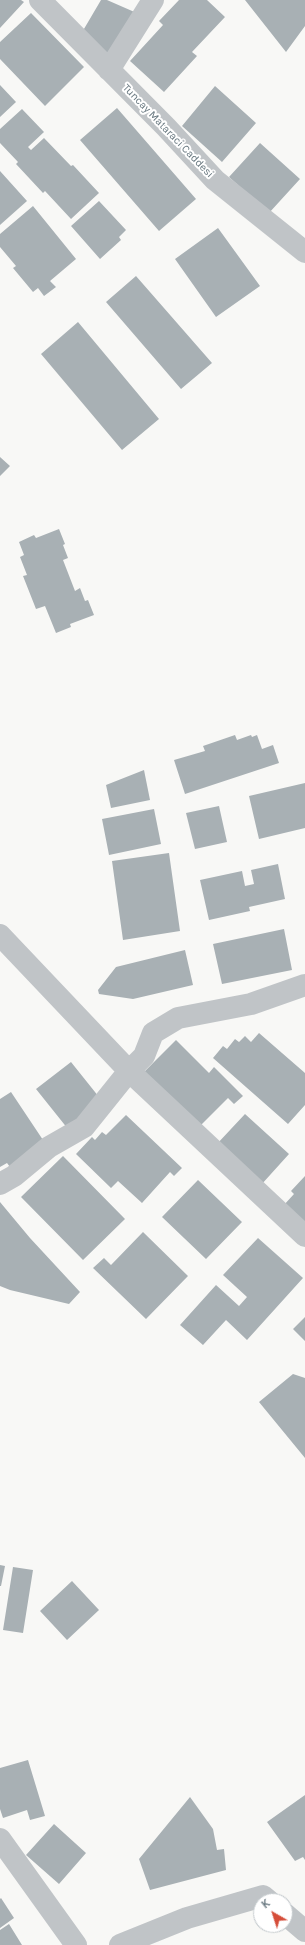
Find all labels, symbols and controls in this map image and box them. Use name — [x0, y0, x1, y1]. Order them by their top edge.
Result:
street label: Tuncay Mataraci Caddesi — [120, 81, 216, 181]
north arrow — [253, 1893, 293, 1933]
text: K — [259, 1897, 273, 1911]

